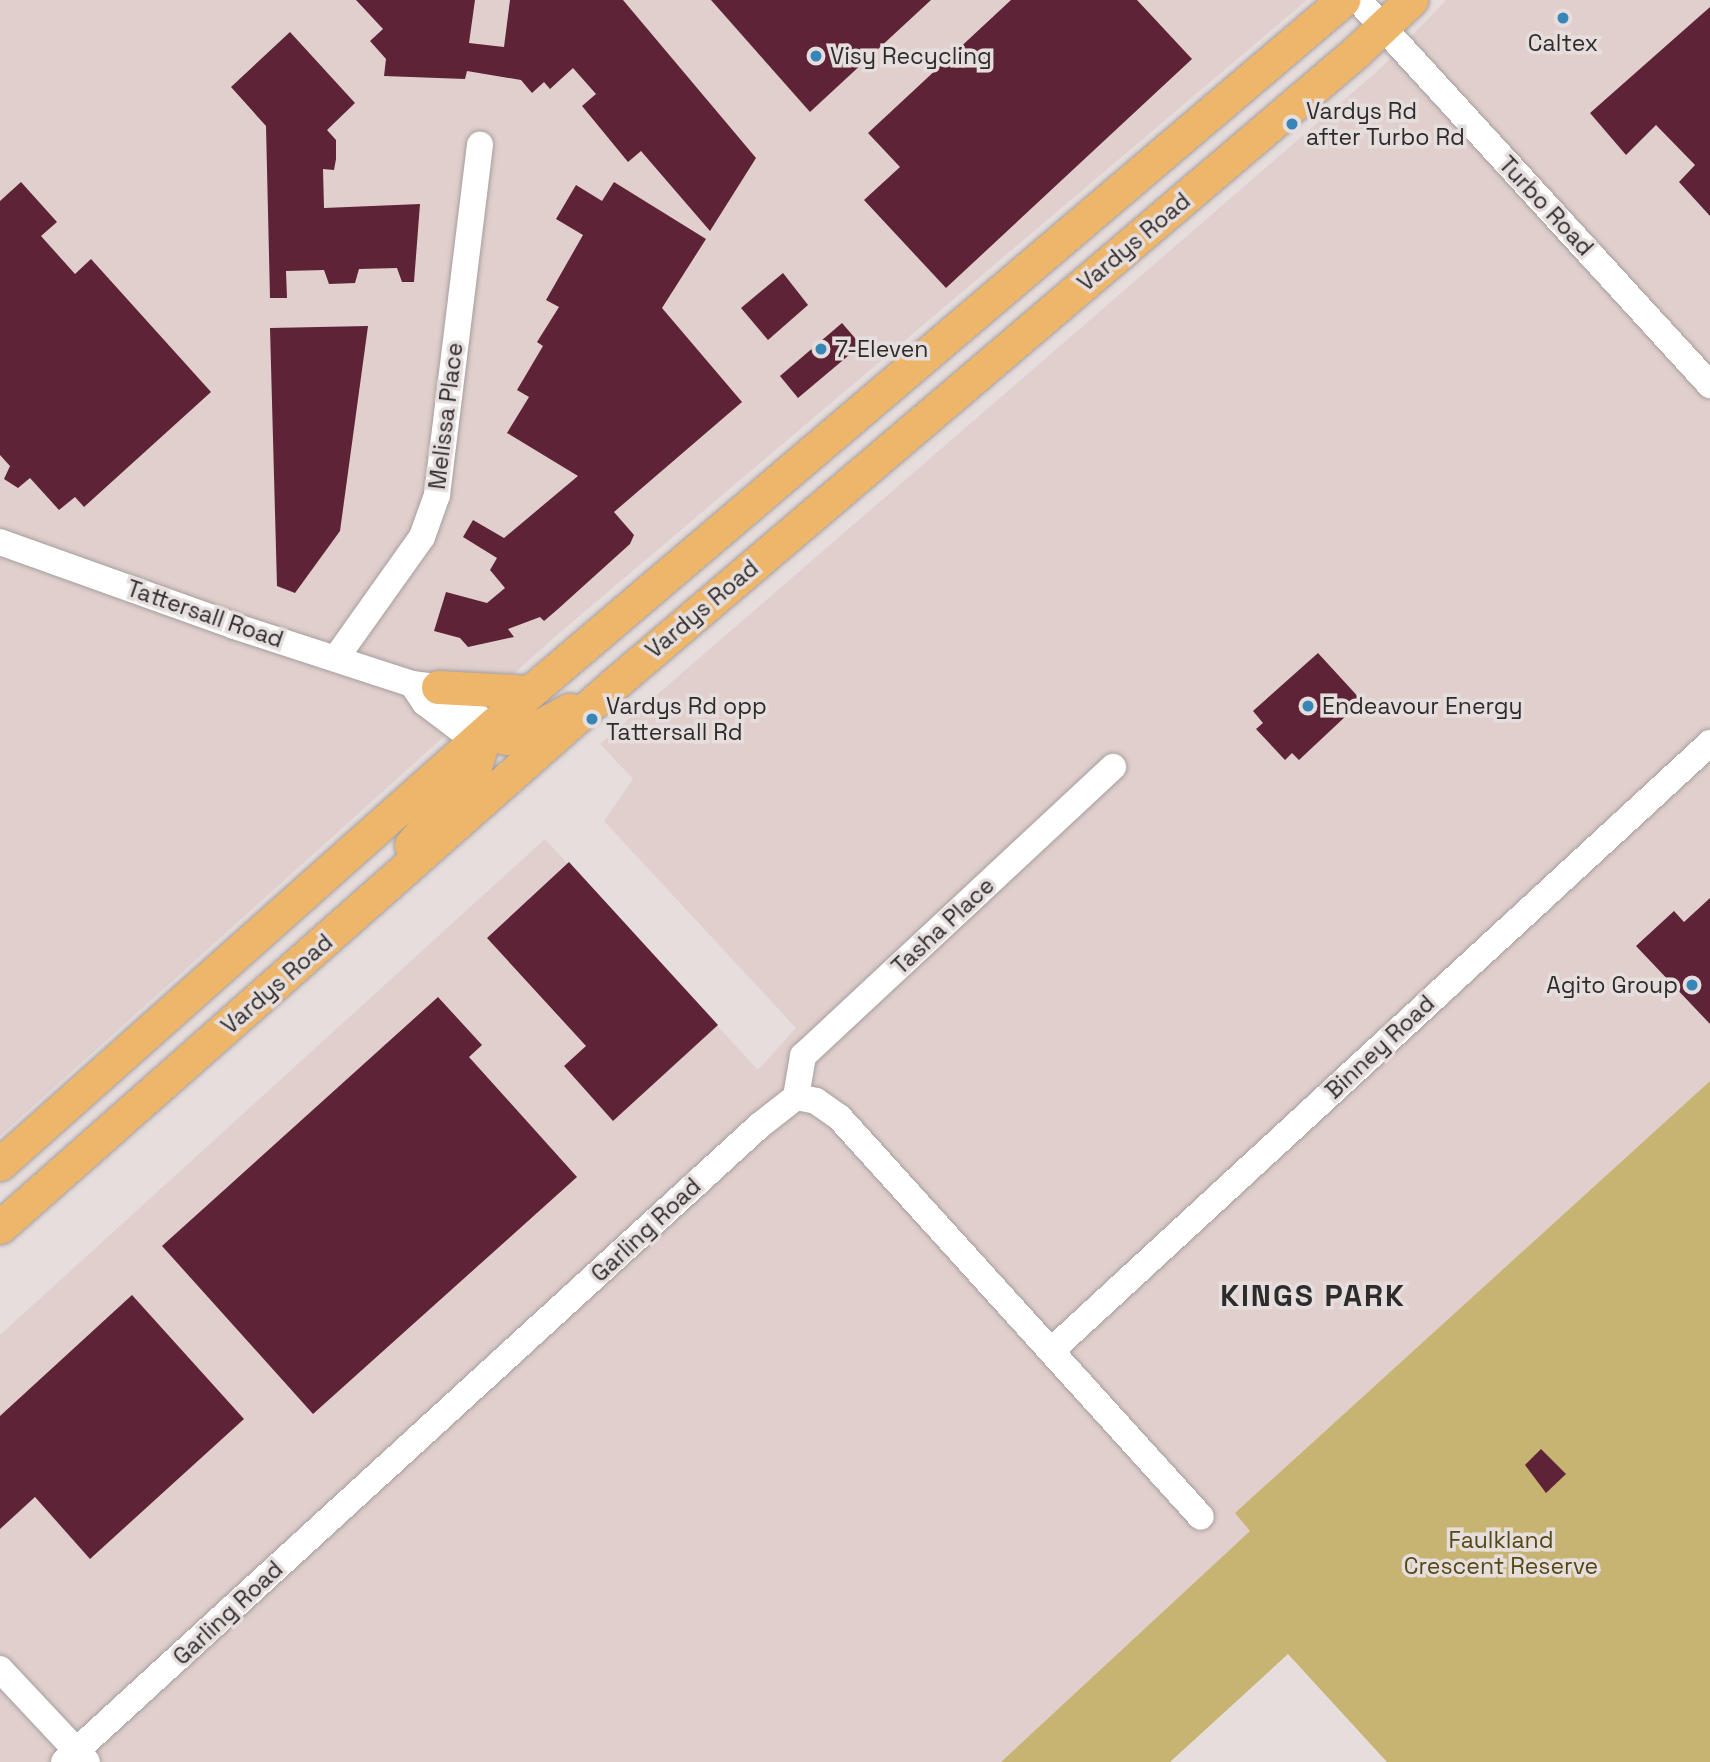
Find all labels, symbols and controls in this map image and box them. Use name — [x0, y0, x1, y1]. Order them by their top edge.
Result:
marker: Caltex — [1555, 10, 1571, 26]
place label: Caltex — [1528, 29, 1598, 57]
place label: Visy Recycling — [830, 42, 992, 70]
marker: Visy Recycling — [808, 48, 824, 64]
place label: Vardys Rd after Turbo Rd — [1306, 97, 1465, 151]
marker: Vardys Rd after Turbo Rd — [1284, 116, 1300, 132]
street label: Turbo Road — [1493, 151, 1599, 261]
street label: Vardys Road — [1072, 187, 1196, 297]
place label: 7-Eleven — [835, 335, 928, 363]
street label: Melissa Place — [423, 341, 469, 491]
marker: 7-Eleven — [813, 341, 829, 357]
street label: Vardys Road — [640, 554, 764, 664]
street label: Tattersall Road — [123, 574, 287, 654]
place label: Vardys Rd opp Tattersall Rd — [606, 692, 767, 746]
place label: Endeavour Energy — [1322, 692, 1523, 720]
marker: Endeavour Energy — [1300, 698, 1316, 714]
marker: Vardys Rd opp Tattersall Rd — [584, 711, 600, 727]
street label: Tasha Place — [886, 872, 1000, 980]
street label: Vardys Road — [216, 928, 338, 1040]
place label: Agito Group — [1546, 971, 1678, 999]
marker: Agito Group — [1684, 977, 1700, 993]
street label: Binney Road — [1320, 989, 1440, 1105]
street label: Garling Road — [586, 1172, 706, 1288]
district label: KINGS PARK — [1221, 1278, 1405, 1314]
park label: Faulkland Crescent Reserve — [1404, 1526, 1598, 1580]
street label: Garling Road — [168, 1555, 288, 1671]

